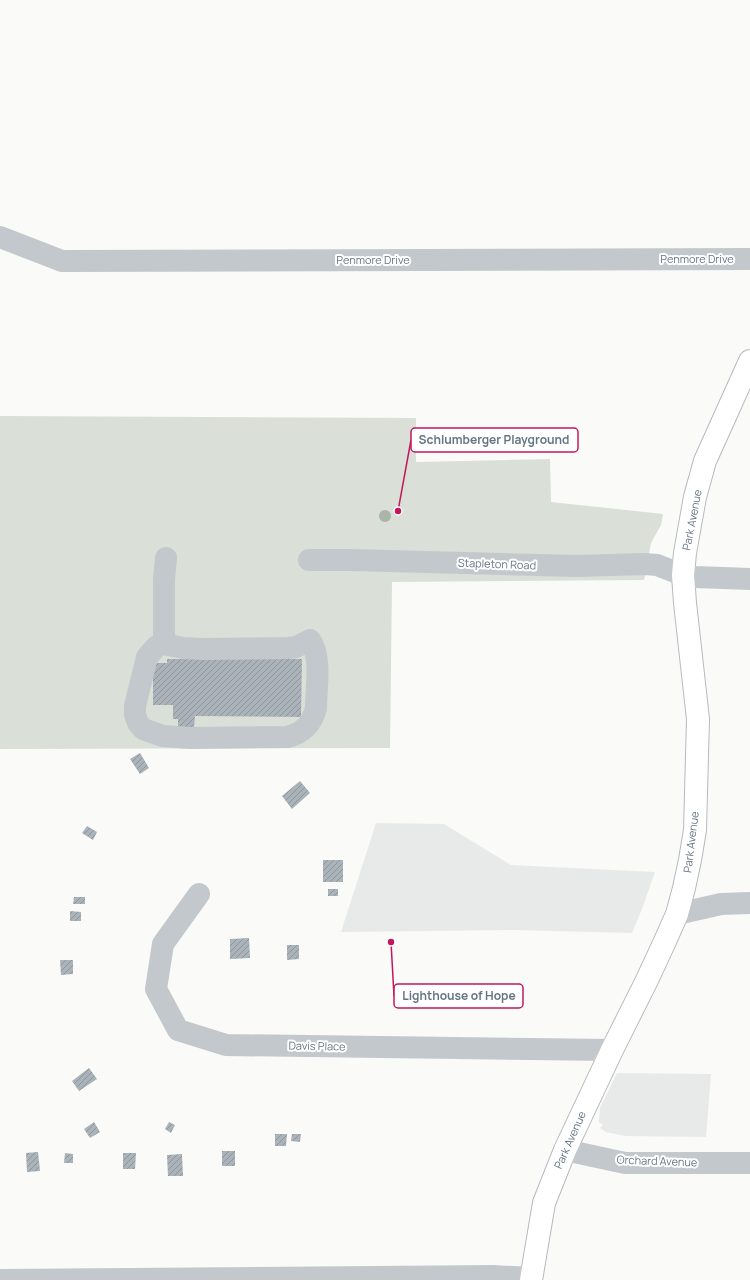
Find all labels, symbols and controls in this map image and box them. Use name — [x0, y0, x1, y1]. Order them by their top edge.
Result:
street label: Penmore Drive — [660, 251, 734, 266]
street label: Penmore Drive — [336, 252, 410, 267]
callout: Schlumberger Playground — [411, 428, 578, 452]
text: Schlumberger Playground — [419, 431, 569, 448]
street label: Park Avenue — [678, 488, 705, 552]
street label: Stapleton Road — [458, 555, 536, 572]
street label: Park Avenue — [679, 810, 702, 874]
callout: Lighthouse of Hope — [394, 984, 523, 1008]
text: Lighthouse of Hope — [402, 987, 516, 1004]
street label: Davis Place — [288, 1038, 346, 1054]
street label: Park Avenue — [550, 1108, 589, 1171]
street label: Orchard Avenue — [616, 1152, 698, 1169]

